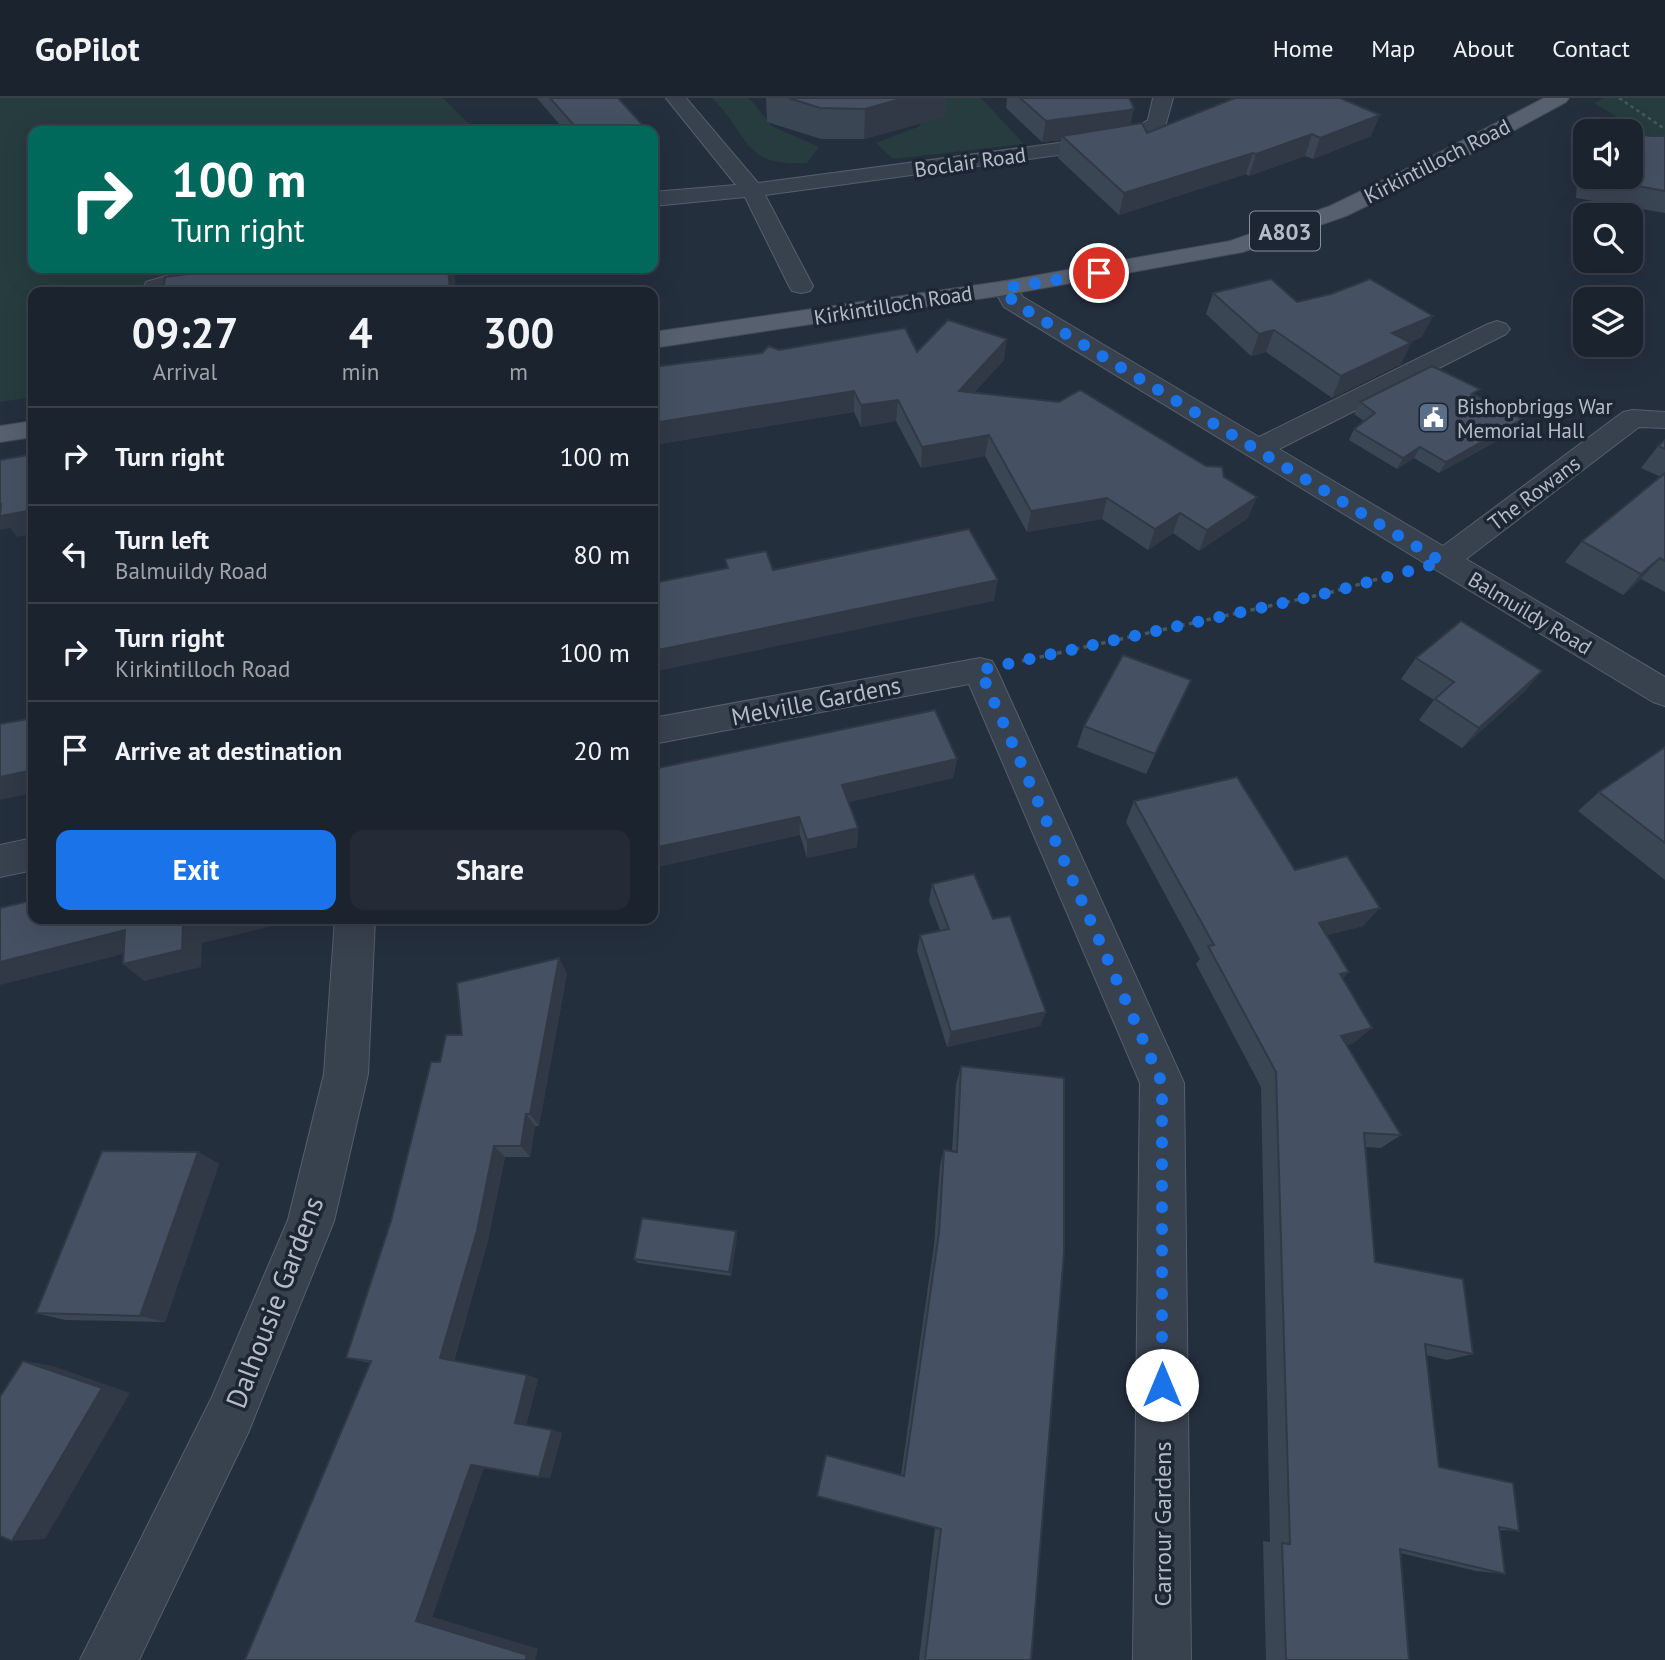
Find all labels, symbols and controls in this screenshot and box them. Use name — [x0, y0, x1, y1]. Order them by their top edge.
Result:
text: GoPilot — [35, 27, 140, 70]
text: Home — [1273, 33, 1333, 64]
text: Map — [1371, 33, 1415, 64]
text: About — [1453, 33, 1514, 64]
text: Contact — [1552, 33, 1630, 64]
street label: Kirkintilloch Road — [1360, 113, 1514, 209]
map controls — [1573, 119, 1643, 357]
button: sound — [1573, 119, 1643, 189]
street label: Boclair Road — [912, 141, 1028, 183]
text: 100 m — [171, 147, 306, 211]
icon: right — [56, 154, 147, 245]
button: search — [1573, 203, 1643, 273]
text: Turn right — [171, 209, 305, 251]
road number: A803 — [1250, 212, 1320, 250]
pin — [1069, 243, 1129, 303]
icon: arrive — [1080, 254, 1118, 292]
street label: Kirkintilloch Road — [812, 279, 974, 331]
button: layers — [1573, 287, 1643, 357]
text: 09:27 — [132, 305, 238, 360]
text: 4 — [349, 305, 372, 360]
text: 300 — [483, 305, 554, 360]
text: Arrival — [153, 357, 217, 386]
text: min — [342, 357, 379, 386]
text: m — [509, 357, 528, 386]
place label: Bishopbriggs War Memorial Hall — [1457, 393, 1613, 444]
public building icon: Bishopbriggs War Memorial Hall — [1417, 401, 1451, 435]
icon: right — [56, 437, 94, 475]
text: Turn right — [115, 440, 224, 473]
text: 100 m — [559, 440, 630, 473]
street label: The Rowans — [1483, 450, 1585, 536]
text: Turn left — [115, 523, 209, 556]
icon: left — [56, 535, 94, 573]
text: 80 m — [574, 538, 630, 571]
text: Balmuildy Road — [115, 556, 268, 585]
street label: Balmuildy Road — [1463, 566, 1597, 660]
text: Turn right — [115, 621, 224, 654]
icon: right — [56, 633, 94, 671]
text: 100 m — [559, 636, 630, 669]
text: Kirkintilloch Road — [115, 654, 290, 683]
street label: Melville Gardens — [729, 669, 903, 733]
icon: arrive — [56, 731, 94, 769]
text: Arrive at destination — [115, 734, 342, 767]
text: 20 m — [574, 734, 630, 767]
button: Exit — [56, 830, 336, 910]
button: Share — [350, 830, 630, 910]
street label: Dalhousie Gardens — [217, 1191, 331, 1413]
position arrow — [1125, 1348, 1199, 1422]
street label: Carrour Gardens — [1147, 1442, 1178, 1606]

